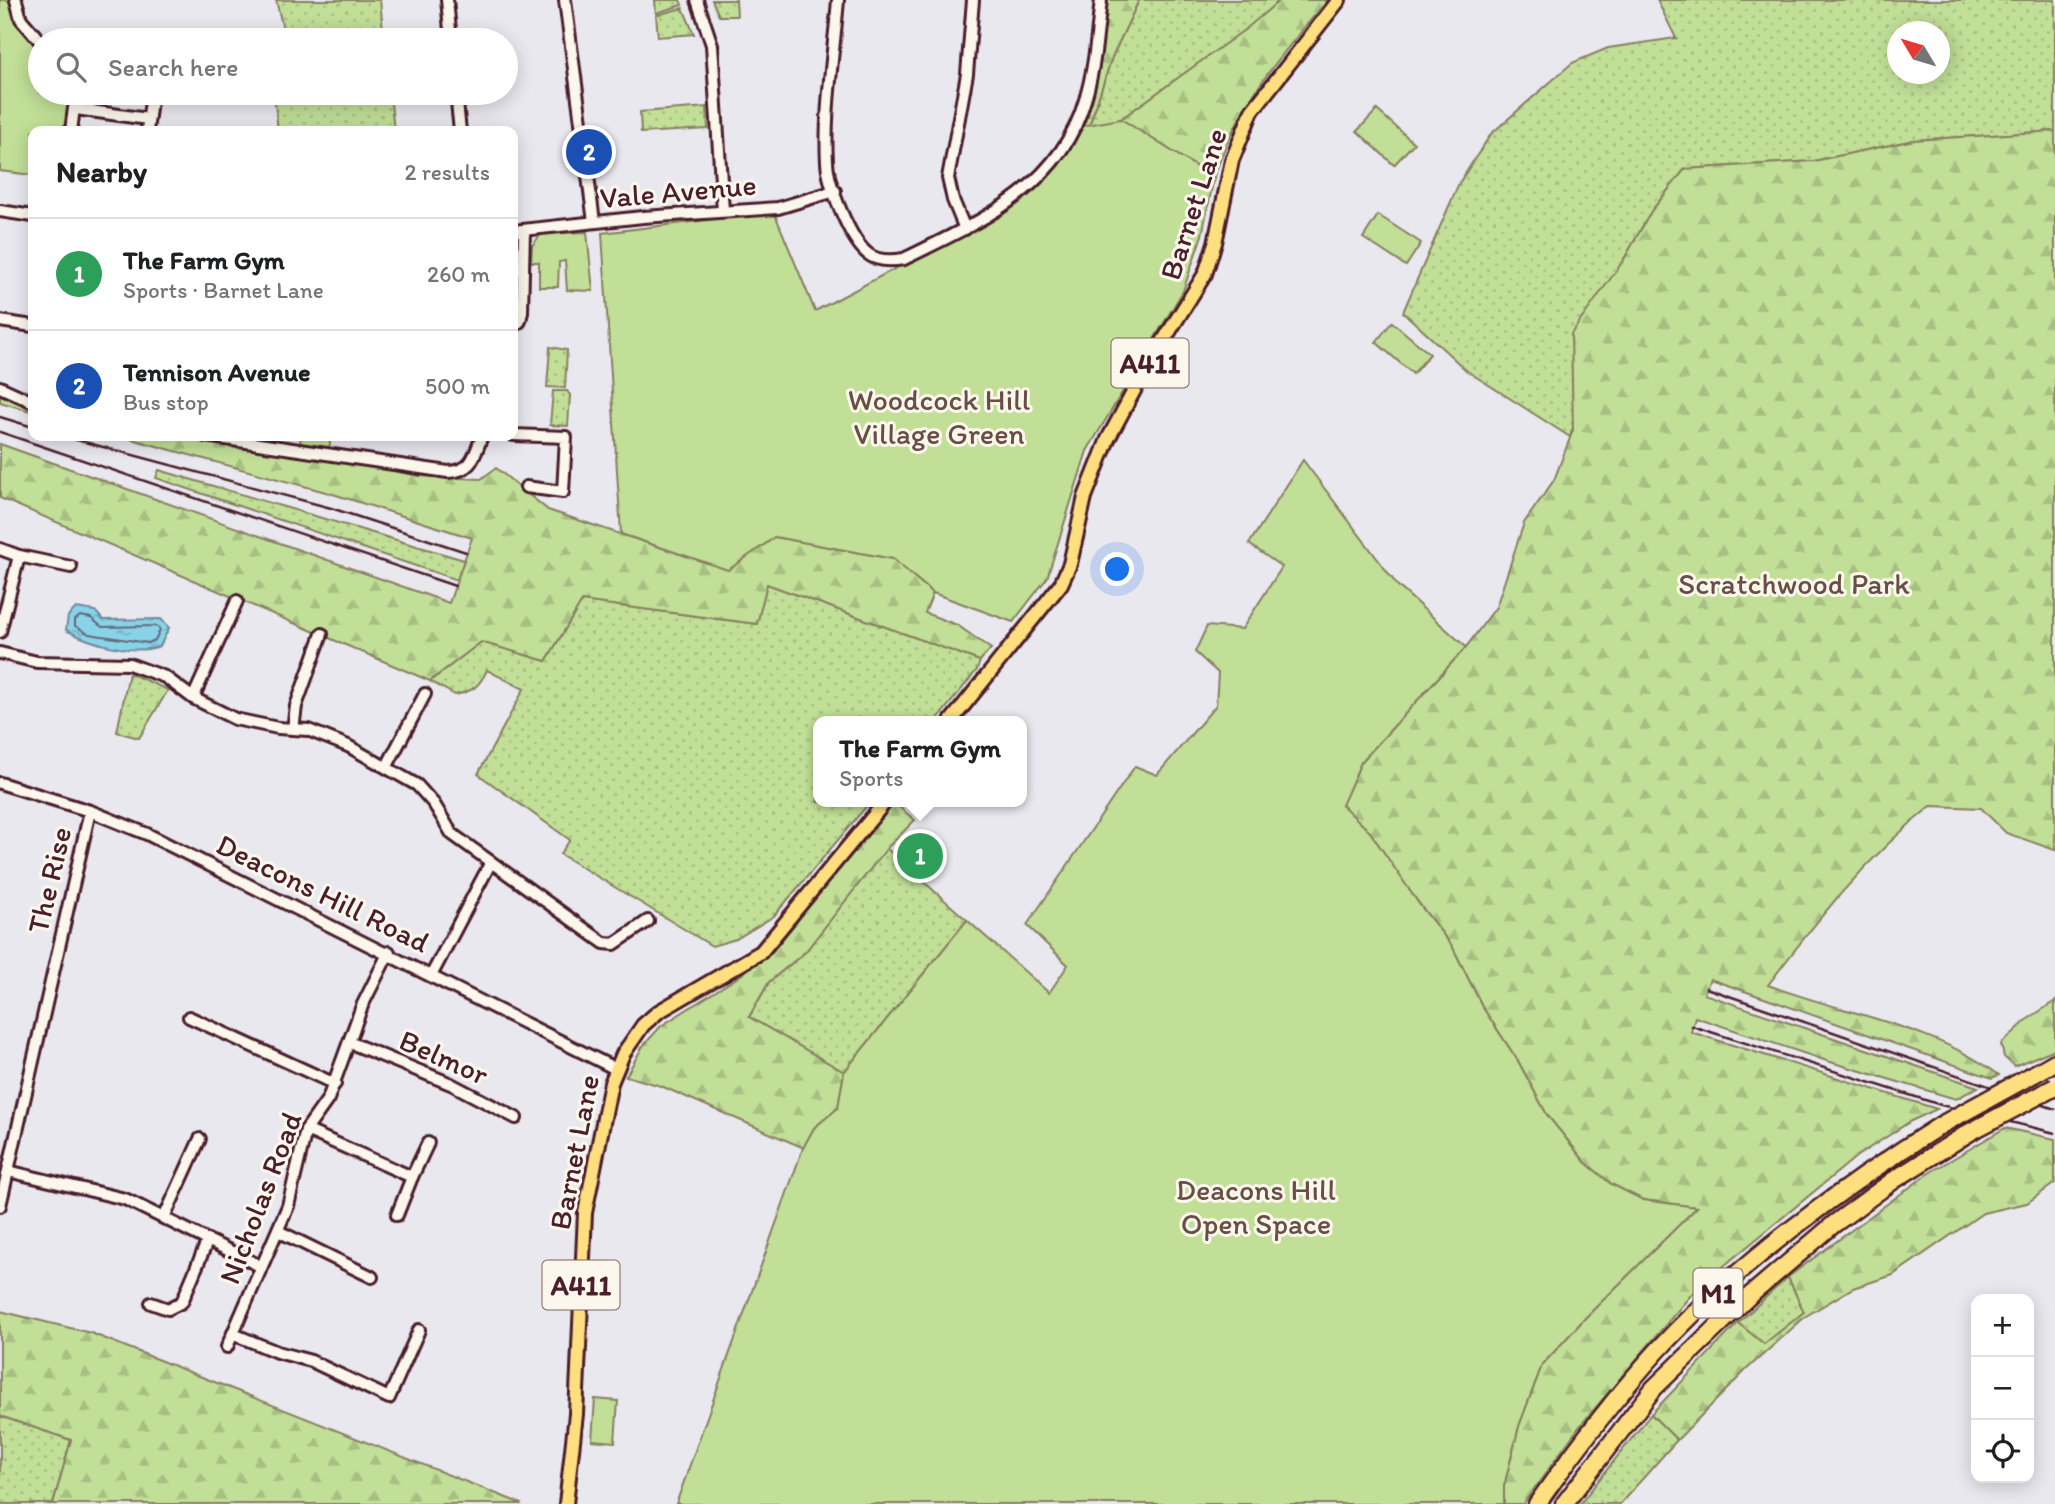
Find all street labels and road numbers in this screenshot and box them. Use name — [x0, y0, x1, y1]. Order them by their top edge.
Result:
street label: Barnet Lane — [1151, 124, 1235, 284]
street label: Vale Avenue — [598, 166, 758, 216]
road number: A411 — [1112, 338, 1188, 388]
street label: The Rise — [19, 823, 79, 937]
street label: Deacons Hill Road — [210, 825, 436, 961]
street label: Belmor — [394, 1021, 494, 1093]
street label: Barnet Lane — [541, 1071, 607, 1233]
street label: Nicholas Road — [210, 1107, 310, 1289]
road number: A411 — [542, 1260, 620, 1310]
road number: M1 — [1694, 1268, 1742, 1318]

